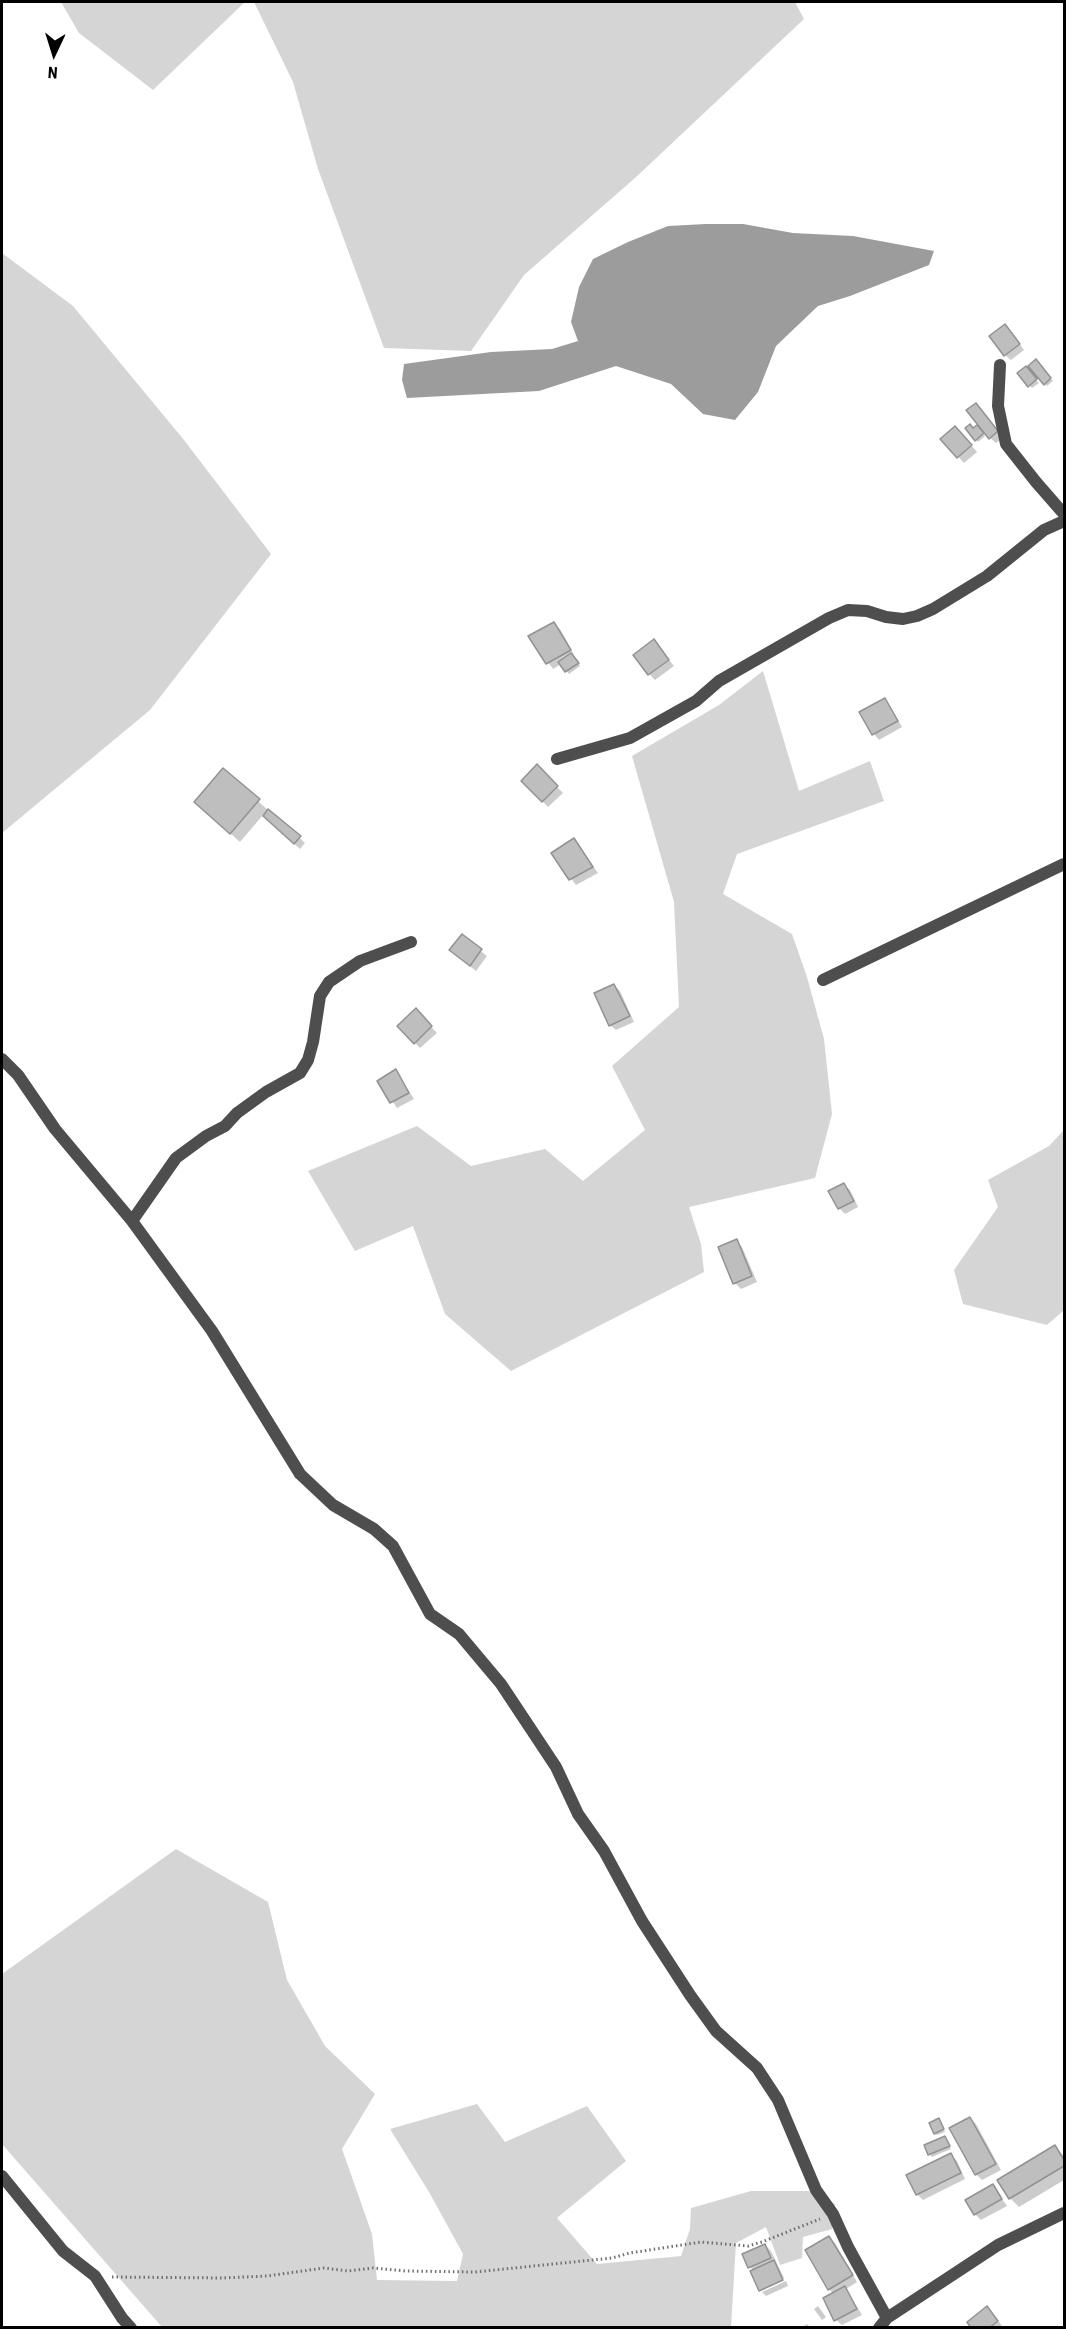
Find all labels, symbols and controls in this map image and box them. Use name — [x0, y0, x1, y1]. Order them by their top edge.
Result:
north arrow — [24, 24, 84, 84]
text: N — [47, 63, 58, 82]

